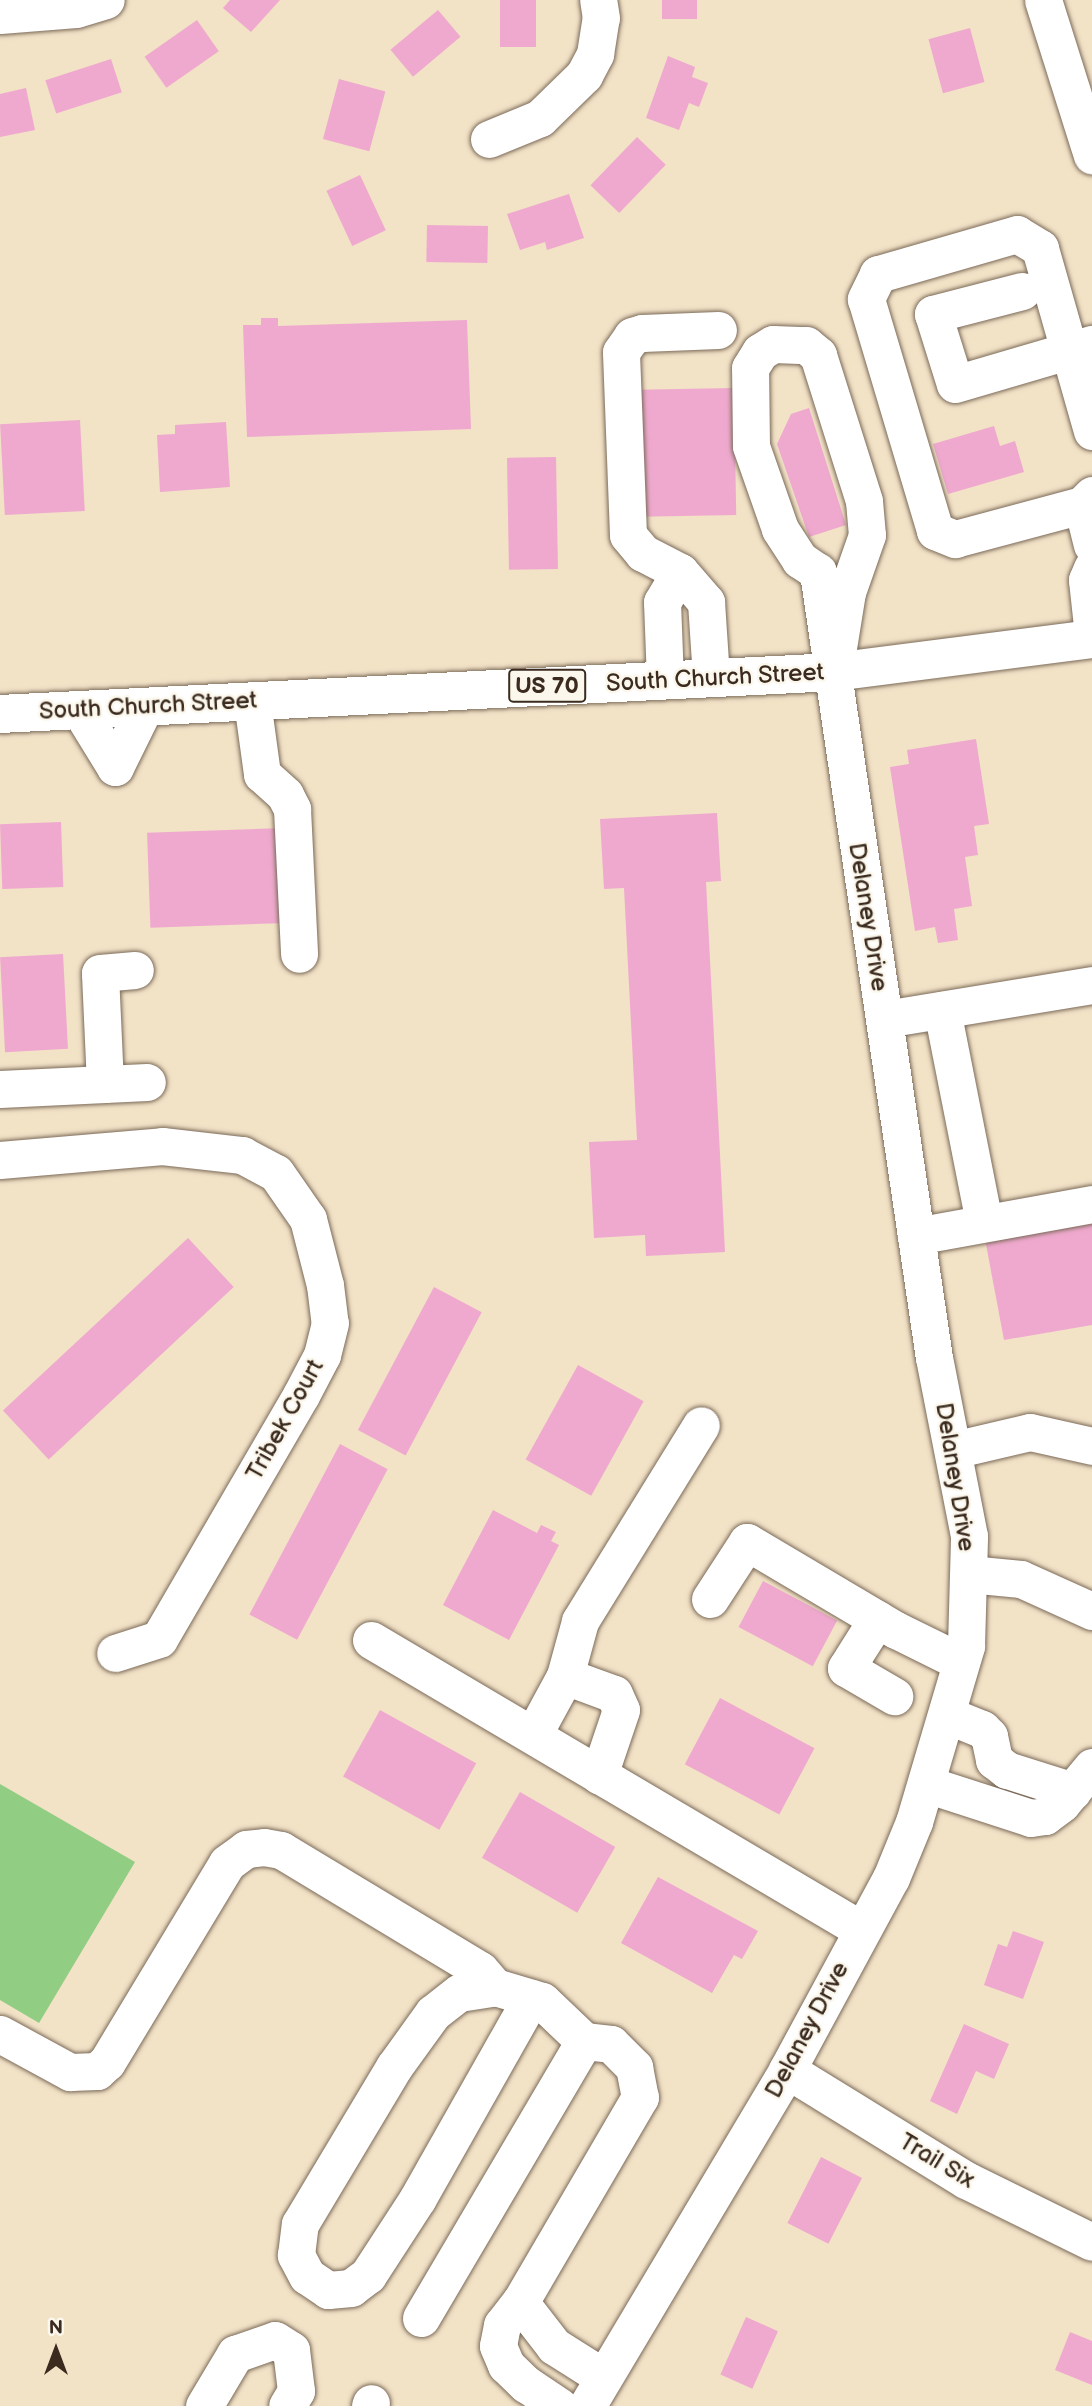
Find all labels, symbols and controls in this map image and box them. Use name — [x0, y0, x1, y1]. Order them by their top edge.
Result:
street label: South Church Street — [605, 658, 825, 698]
road number: US 70 — [507, 666, 587, 706]
street label: South Church Street — [38, 686, 258, 726]
street label: Delaney Drive — [842, 840, 894, 994]
street label: Tribek Court — [240, 1355, 330, 1485]
street label: Delaney Drive — [929, 1400, 981, 1554]
street label: Delaney Drive — [759, 1956, 855, 2104]
street label: Trail Six — [894, 2127, 980, 2195]
north arrow — [21, 2315, 91, 2385]
text: N — [49, 2317, 63, 2340]

